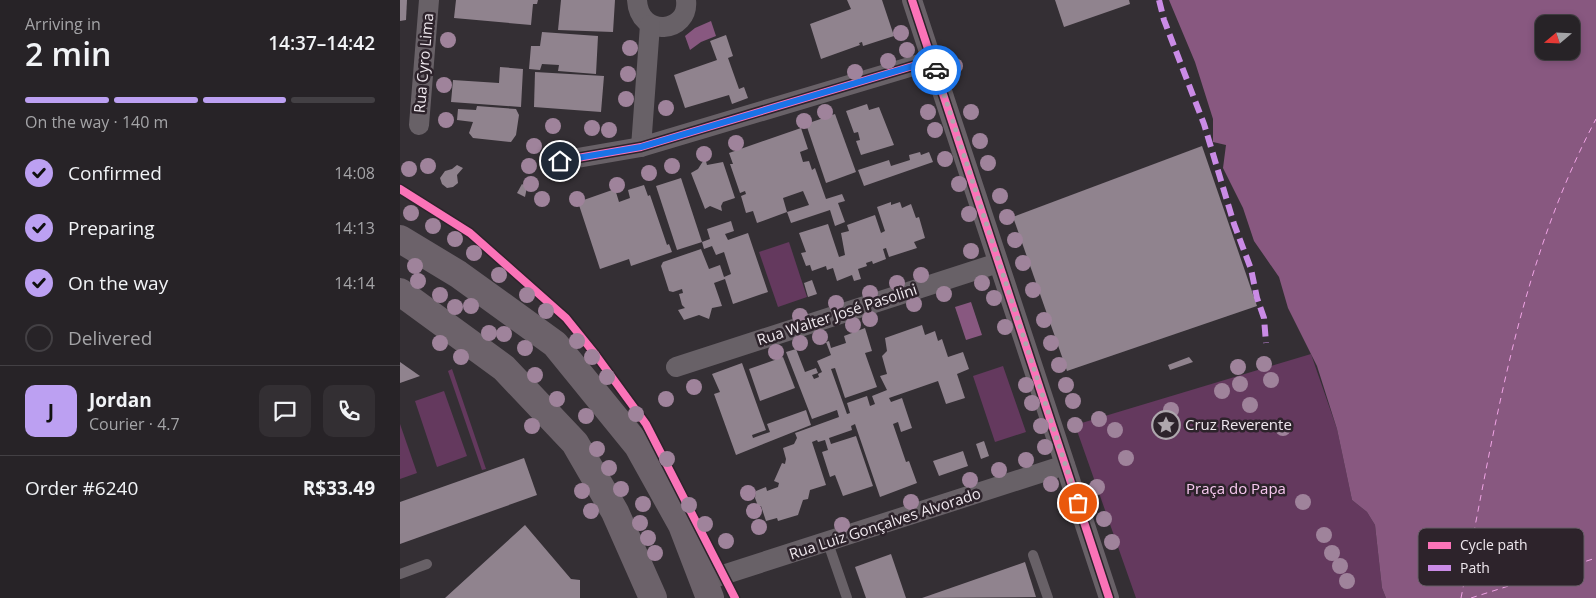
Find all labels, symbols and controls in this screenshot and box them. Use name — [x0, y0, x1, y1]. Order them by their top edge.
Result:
street label: Rua Cyro Lima — [409, 12, 437, 114]
text: Arriving in — [25, 13, 101, 35]
north arrow — [1535, 15, 1580, 60]
map controls — [1535, 15, 1580, 60]
text: 14:37–14:42 — [268, 30, 375, 56]
text: 2 min — [25, 32, 111, 75]
courier — [911, 45, 961, 95]
icon: car — [922, 56, 950, 84]
text: On the way · 140 m — [25, 111, 168, 133]
pin — [539, 140, 581, 182]
icon: home — [546, 147, 574, 175]
icon: check — [25, 159, 53, 187]
text: Confirmed — [68, 160, 162, 186]
text: 14:08 — [334, 162, 375, 184]
icon: check — [25, 214, 53, 242]
text: Preparing — [68, 215, 155, 241]
text: 14:13 — [334, 217, 375, 239]
icon: check — [25, 269, 53, 297]
text: On the way — [68, 270, 168, 296]
text: 14:14 — [334, 272, 375, 294]
street label: Rua Walter José Pasolini — [754, 279, 919, 349]
text: Delivered — [68, 325, 152, 351]
button: chat — [259, 385, 311, 437]
button: phone — [323, 385, 375, 437]
text: Jordan — [89, 387, 152, 413]
text: J — [48, 398, 54, 424]
place icon: Cruz Reverente — [1151, 410, 1181, 440]
text: Courier · 4.7 — [89, 413, 180, 435]
place label: Cruz Reverente — [1185, 414, 1292, 434]
text: Order #6240 — [25, 475, 138, 501]
text: R$33.49 — [303, 475, 375, 501]
park label: Praça do Papa — [1186, 478, 1286, 498]
pin — [1057, 482, 1099, 524]
street label: Rua Luiz Gonçalves Alvorado — [786, 483, 983, 564]
icon: bag — [1064, 489, 1092, 517]
legend — [1418, 528, 1584, 586]
text: Cycle path — [1460, 535, 1528, 554]
text: Path — [1460, 558, 1490, 577]

